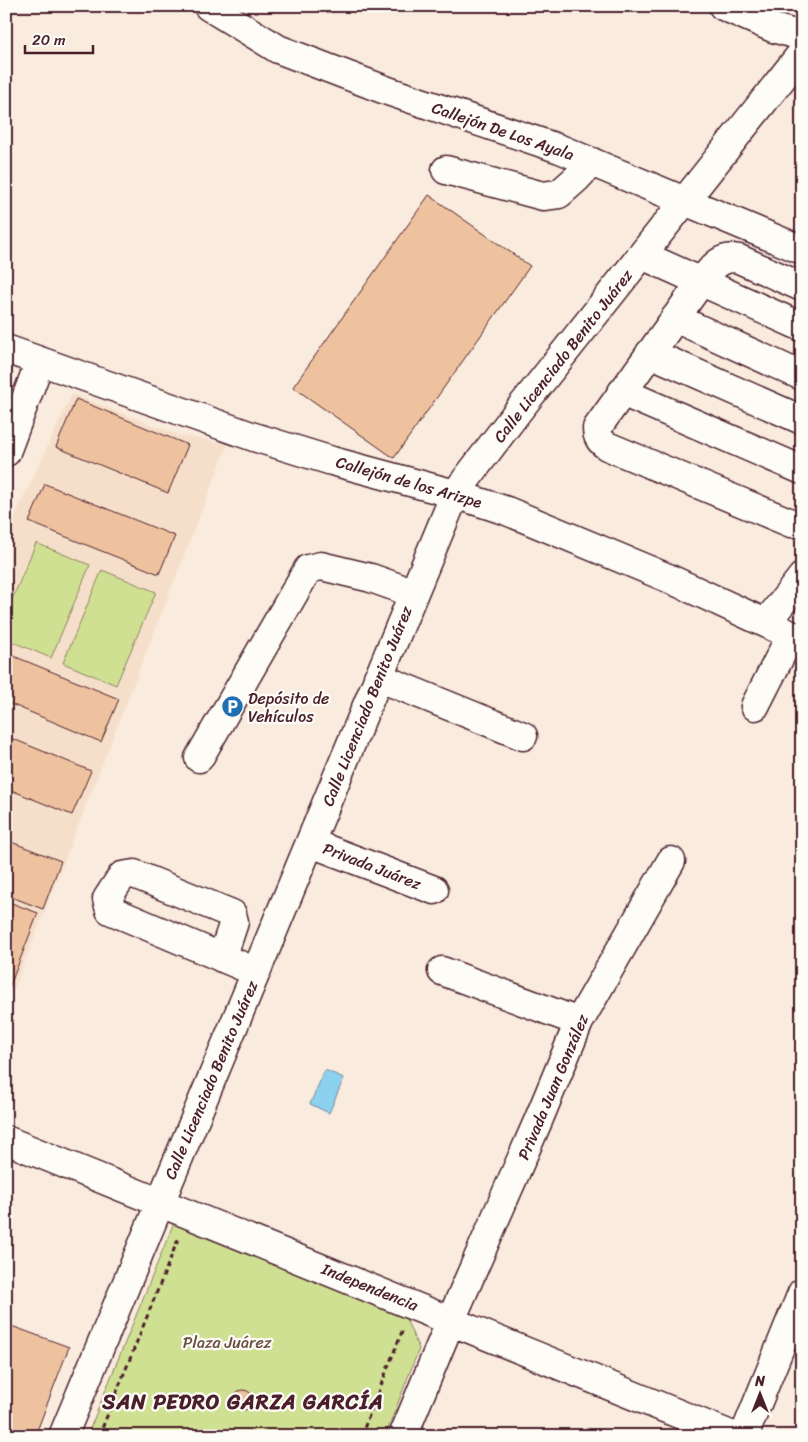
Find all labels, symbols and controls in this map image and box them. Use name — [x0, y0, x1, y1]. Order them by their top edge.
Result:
scale bar — [25, 22, 92, 54]
text: 20 m — [32, 27, 66, 53]
street label: Callejón De Los Ayala — [428, 93, 578, 169]
street label: Calle Licenciado Benito Juárez — [486, 262, 641, 449]
street label: Callejón de los Arizpe — [333, 447, 486, 517]
street label: Calle Licenciado Benito Juárez — [313, 601, 421, 811]
place label: Depósito de Vehículos — [248, 684, 329, 731]
parking icon: Depósito de Vehículos — [220, 695, 244, 719]
street label: Privada Juárez — [319, 834, 426, 898]
street label: Calle Licenciado Benito Juárez — [156, 976, 266, 1184]
street label: Privada Juan González — [509, 1009, 597, 1165]
street label: Independencia — [316, 1254, 424, 1320]
park label: Plaza Juárez — [183, 1328, 272, 1357]
text: N — [754, 1369, 765, 1394]
north arrow — [736, 1370, 786, 1420]
district label: SAN PEDRO GARZA GARCÍA — [101, 1383, 384, 1421]

